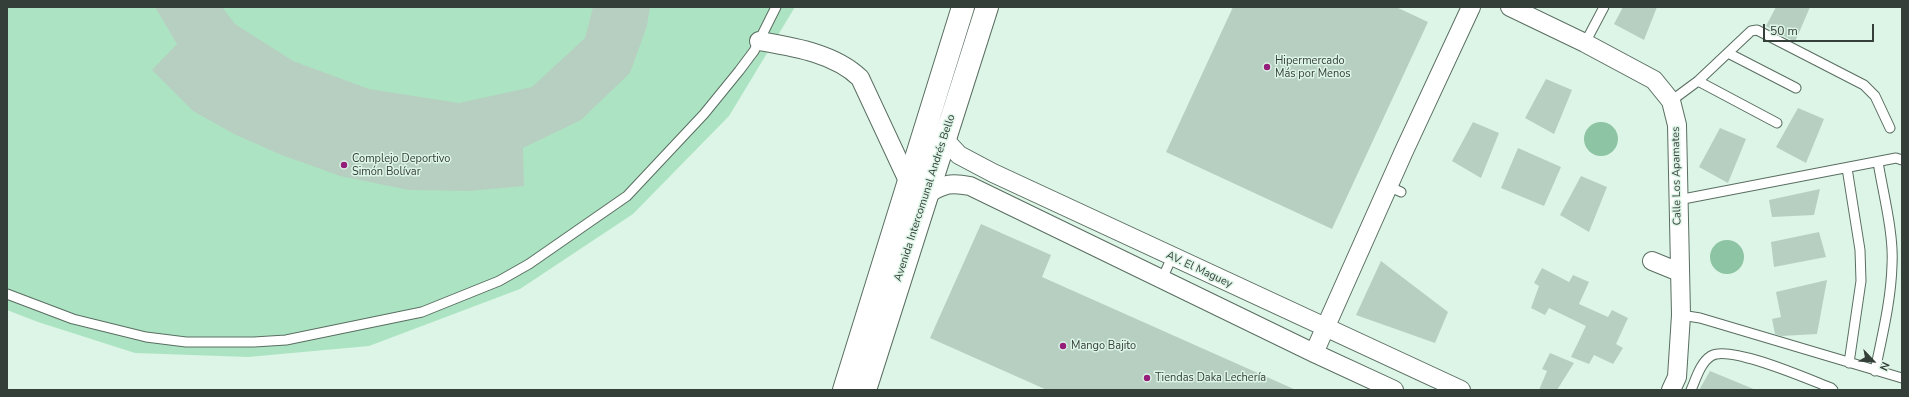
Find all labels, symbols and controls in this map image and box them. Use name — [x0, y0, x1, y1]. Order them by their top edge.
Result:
scale bar — [1765, 16, 1876, 42]
text: 50 m — [1770, 23, 1798, 39]
place label: Hipermercado Más por Menos — [1275, 54, 1351, 80]
marker: Hipermercado Más por Menos — [1262, 62, 1272, 72]
street label: Avenida Intercomunal Andrés Bello — [892, 113, 958, 283]
street label: Calle Los Apamates — [1670, 126, 1684, 226]
place label: Complejo Deportivo Simón Bolívar — [352, 152, 450, 178]
marker: Complejo Deportivo Simón Bolívar — [339, 160, 349, 170]
street label: AV. El Maguey — [1164, 249, 1234, 291]
place label: Mango Bajito — [1071, 339, 1136, 353]
marker: Mango Bajito — [1058, 341, 1068, 351]
north arrow — [1853, 341, 1893, 381]
text: N — [1876, 359, 1893, 373]
place label: Tiendas Daka Lechería — [1155, 371, 1266, 385]
marker: Tiendas Daka Lechería — [1142, 373, 1152, 383]

